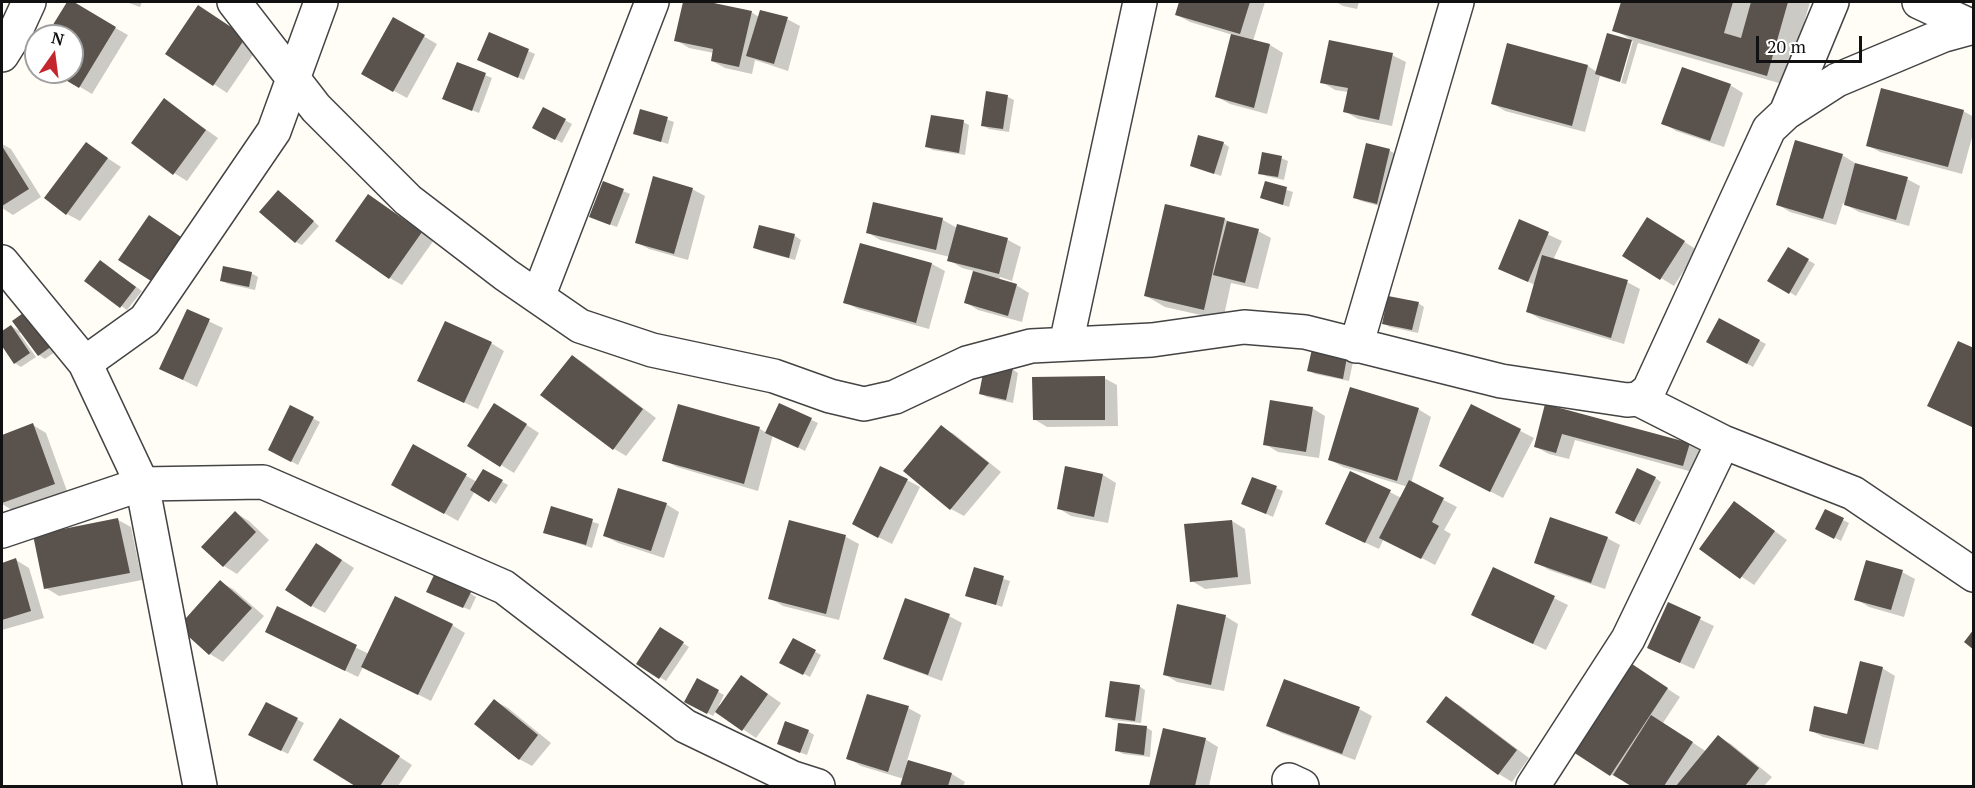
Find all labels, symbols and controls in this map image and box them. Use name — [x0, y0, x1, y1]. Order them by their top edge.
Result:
north arrow — [24, 24, 84, 84]
scale bar — [1759, 24, 1866, 62]
text: N — [49, 26, 66, 51]
text: 20 m — [1767, 34, 1806, 58]

